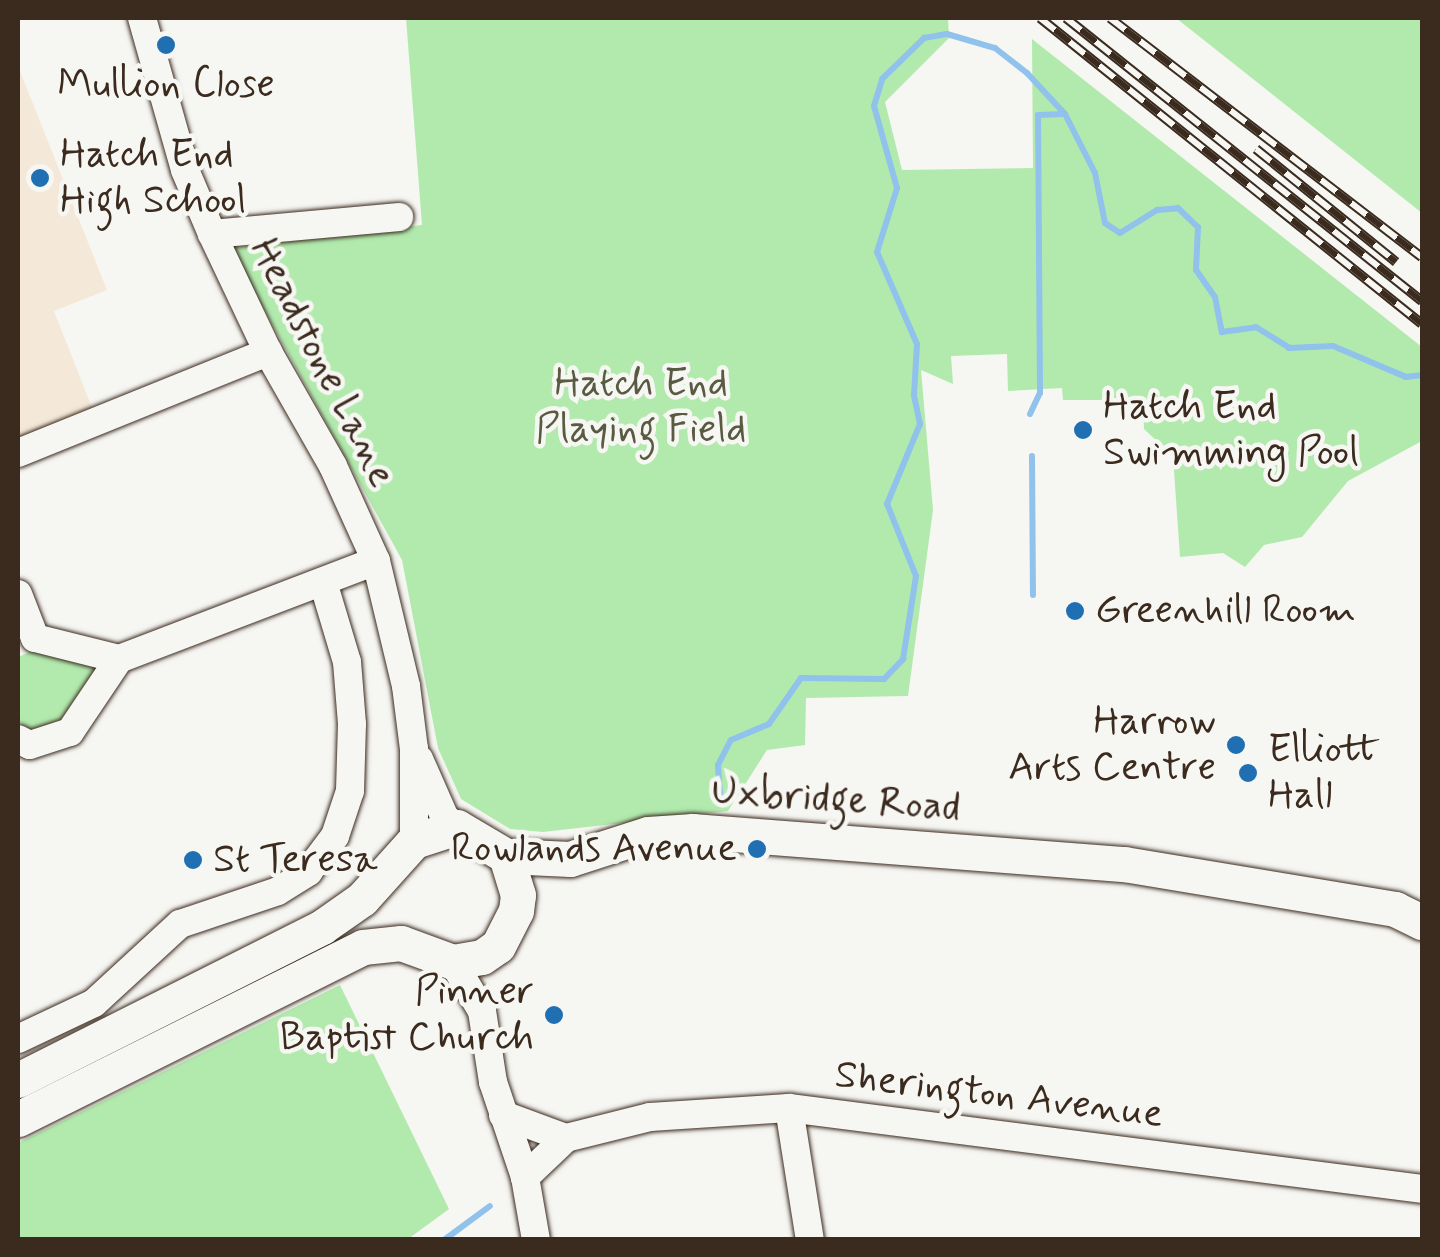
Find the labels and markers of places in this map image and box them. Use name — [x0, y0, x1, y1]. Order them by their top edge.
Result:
marker: Mullion Close — [155, 34, 177, 56]
place label: Mullion Close — [54, 61, 278, 109]
place label: Hatch End High School — [60, 131, 246, 225]
marker: Hatch End High School — [29, 167, 51, 189]
place label: Hatch End Swimming Pool — [1103, 383, 1359, 477]
marker: Hatch End Swimming Pool — [1072, 419, 1094, 441]
place label: Greenhill Room — [1095, 587, 1356, 635]
marker: Greenhill Room — [1064, 600, 1086, 622]
place label: Harrow Arts Centre — [1008, 698, 1216, 792]
place label: Elliott Hall — [1268, 726, 1380, 820]
marker: Harrow Arts Centre — [1225, 734, 1247, 756]
marker: Elliott Hall — [1237, 762, 1259, 784]
place label: Rowlands Avenue — [451, 825, 737, 873]
place label: St Teresa — [213, 836, 371, 884]
marker: Rowlands Avenue — [746, 838, 768, 860]
marker: St Teresa — [182, 849, 204, 871]
place label: Pinner Baptist Church — [280, 968, 534, 1062]
marker: Pinner Baptist Church — [543, 1004, 565, 1026]

